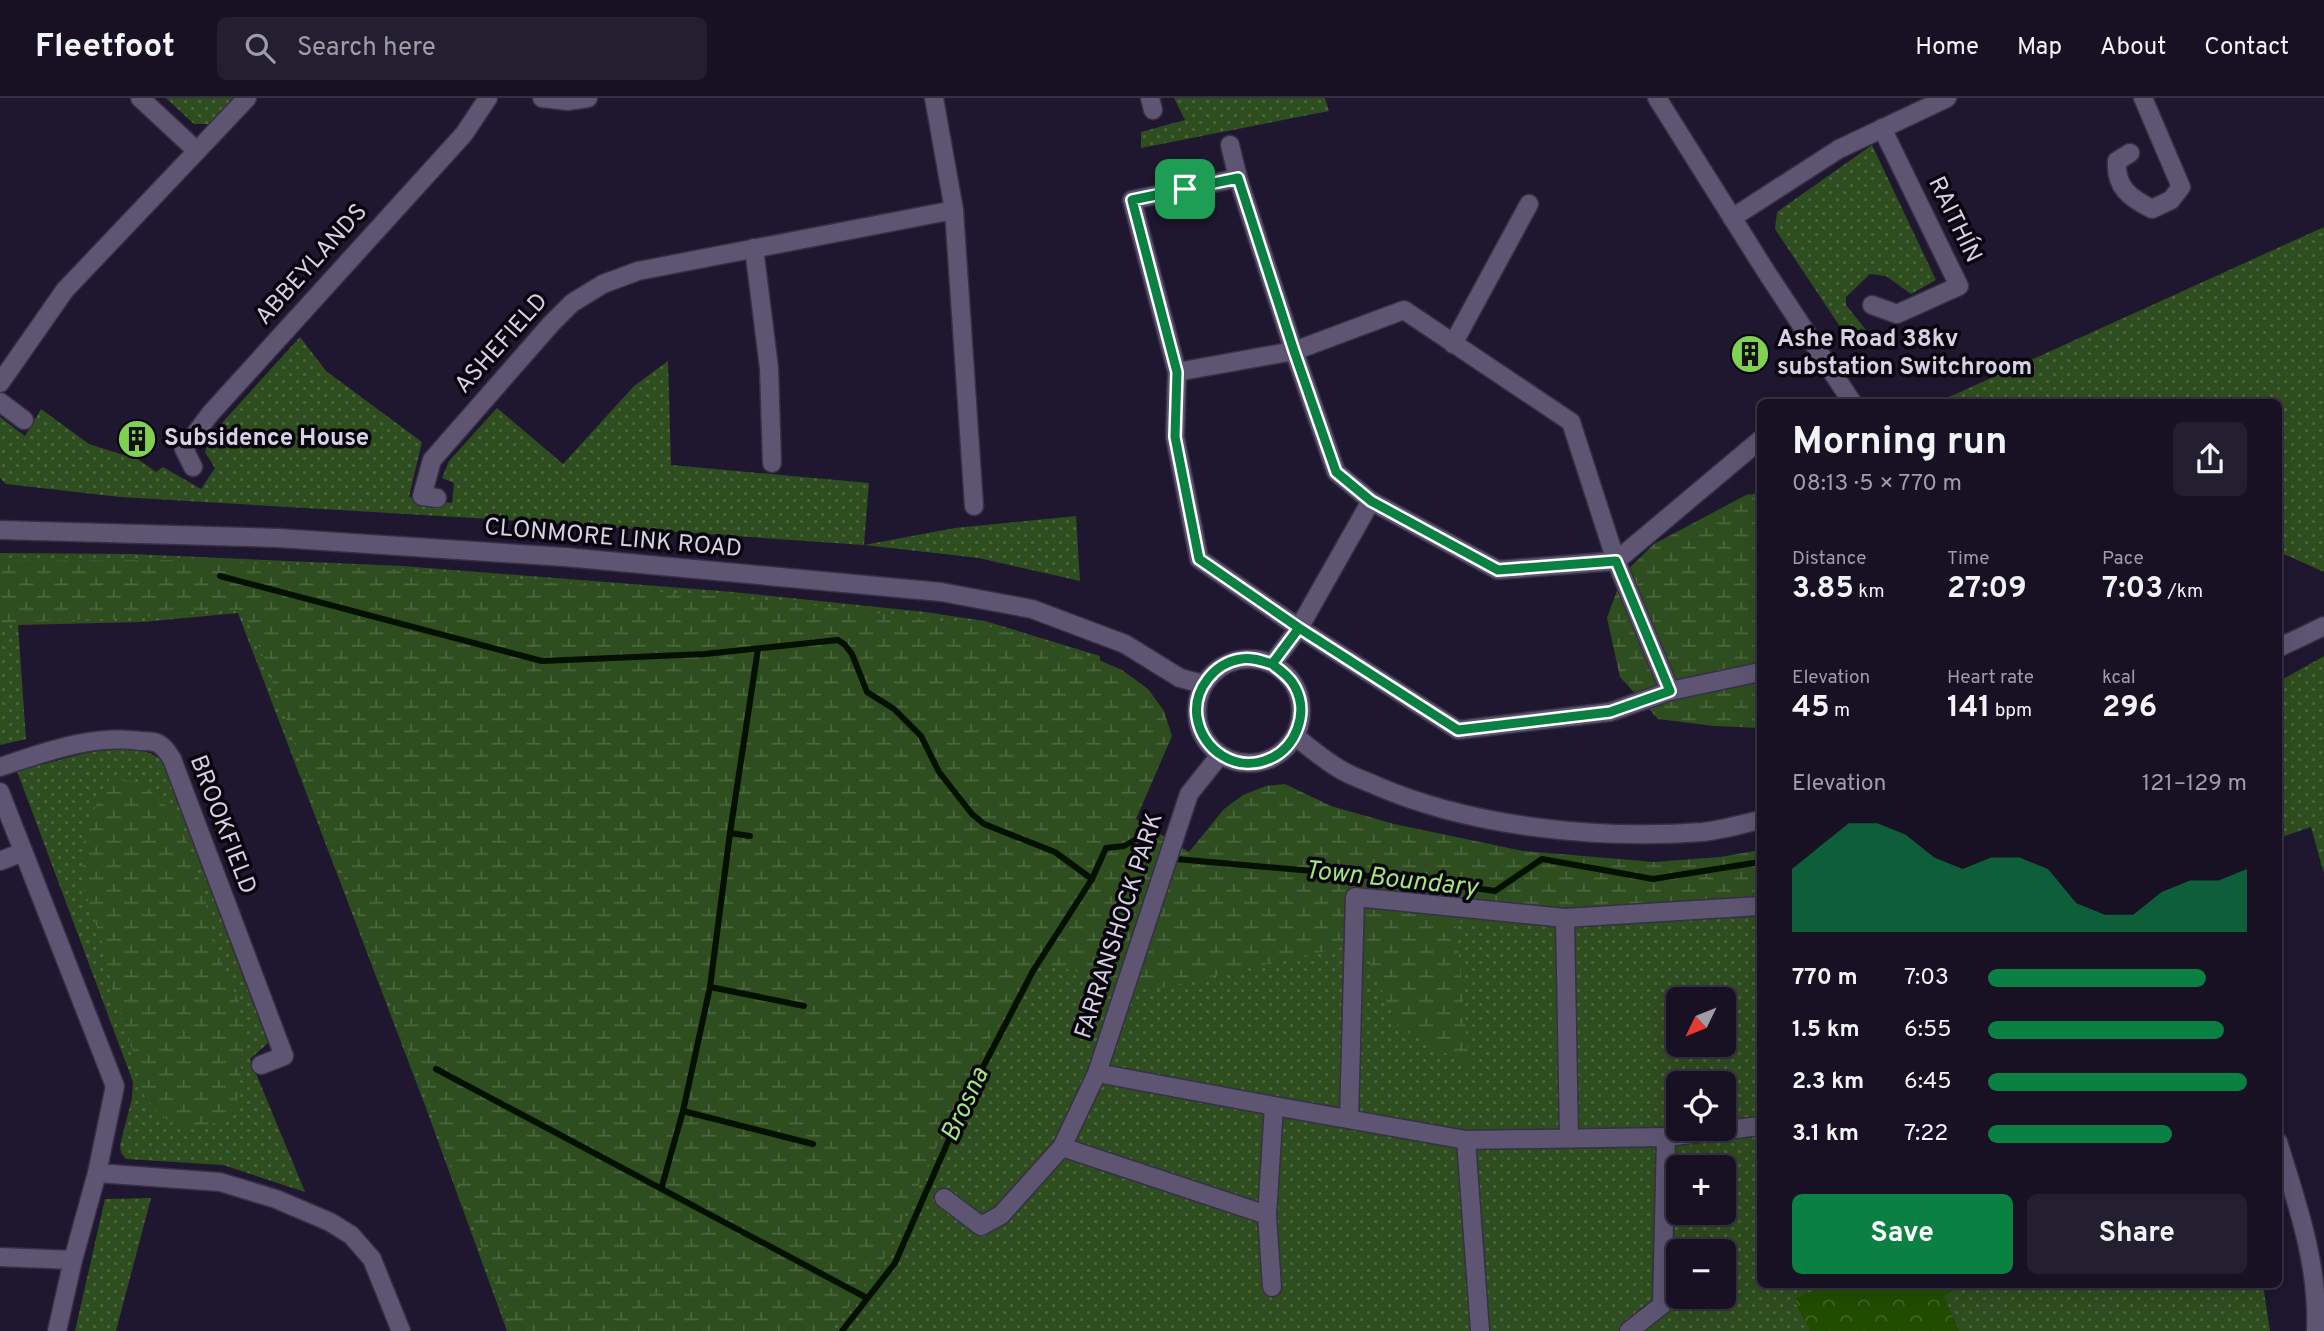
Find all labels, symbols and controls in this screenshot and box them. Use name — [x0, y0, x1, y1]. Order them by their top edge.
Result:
search box — [217, 17, 707, 80]
text: Fleetfoot — [35, 27, 175, 69]
icon: search — [241, 29, 279, 67]
text: Search here — [297, 32, 436, 65]
text: Home — [1915, 33, 1979, 63]
text: Map — [2017, 33, 2062, 63]
text: About — [2100, 33, 2166, 63]
text: Contact — [2204, 33, 2289, 63]
pin — [1155, 159, 1215, 219]
icon: arrive — [1166, 170, 1204, 208]
street label: RAITHÍN — [1920, 171, 1989, 268]
street label: ABBEYLANDS — [250, 198, 374, 332]
street label: ASHEFIELD — [449, 287, 555, 401]
place label: Ashe Road 38kv substation Switchroom — [1777, 325, 2032, 383]
building icon: Ashe Road 38kv substation Switchroom — [1729, 333, 1771, 375]
building icon: Subsidence House — [116, 418, 158, 460]
text: Morning run — [1792, 419, 2008, 468]
button: share — [2173, 422, 2247, 496]
place label: Subsidence House — [164, 424, 369, 454]
text: 08:13 · 5 × 770 m — [1792, 470, 1962, 499]
street label: CLONMORE LINK ROAD — [483, 513, 743, 565]
text: Distance — [1792, 547, 1867, 571]
text: Time — [1947, 547, 1990, 571]
text: Pace — [2102, 547, 2144, 571]
text: 3.85 — [1792, 571, 1854, 608]
text: 27:09 — [1947, 571, 2027, 608]
text: 7:03 — [2102, 571, 2163, 608]
text: km — [1854, 580, 1885, 604]
text: /km — [2163, 580, 2203, 604]
text: Elevation — [1792, 666, 1870, 690]
text: Heart rate — [1947, 666, 2034, 690]
text: kcal — [2102, 666, 2136, 690]
text: 45 — [1792, 690, 1830, 727]
text: 141 — [1947, 690, 1990, 727]
text: 296 — [2102, 690, 2157, 727]
text: m — [1830, 699, 1850, 723]
text: bpm — [1990, 699, 2032, 723]
street label: BROOKFIELD — [182, 751, 262, 899]
text: Elevation — [1792, 770, 1887, 799]
text: 121–129 m — [2142, 770, 2247, 799]
street label: FARRANSHOCK PARK — [1069, 809, 1171, 1043]
water label: Town Boundary — [1303, 855, 1481, 906]
text: 770 m — [1792, 964, 1858, 993]
text: 7:03 — [1904, 964, 1949, 993]
north arrow — [1666, 987, 1736, 1057]
map controls — [1666, 987, 1736, 1309]
text: 1.5 km — [1792, 1016, 1860, 1045]
text: 6:55 — [1904, 1016, 1951, 1045]
water label: Brosna — [934, 1062, 998, 1147]
text: 2.3 km — [1792, 1068, 1864, 1097]
text: 6:45 — [1904, 1068, 1951, 1097]
button: locate — [1666, 1071, 1736, 1141]
text: 3.1 km — [1792, 1120, 1859, 1149]
text: 7:22 — [1904, 1120, 1948, 1149]
button: + — [1666, 1155, 1736, 1225]
button: Save — [1792, 1194, 2013, 1274]
button: Share — [2027, 1194, 2247, 1274]
button: − — [1666, 1239, 1736, 1309]

